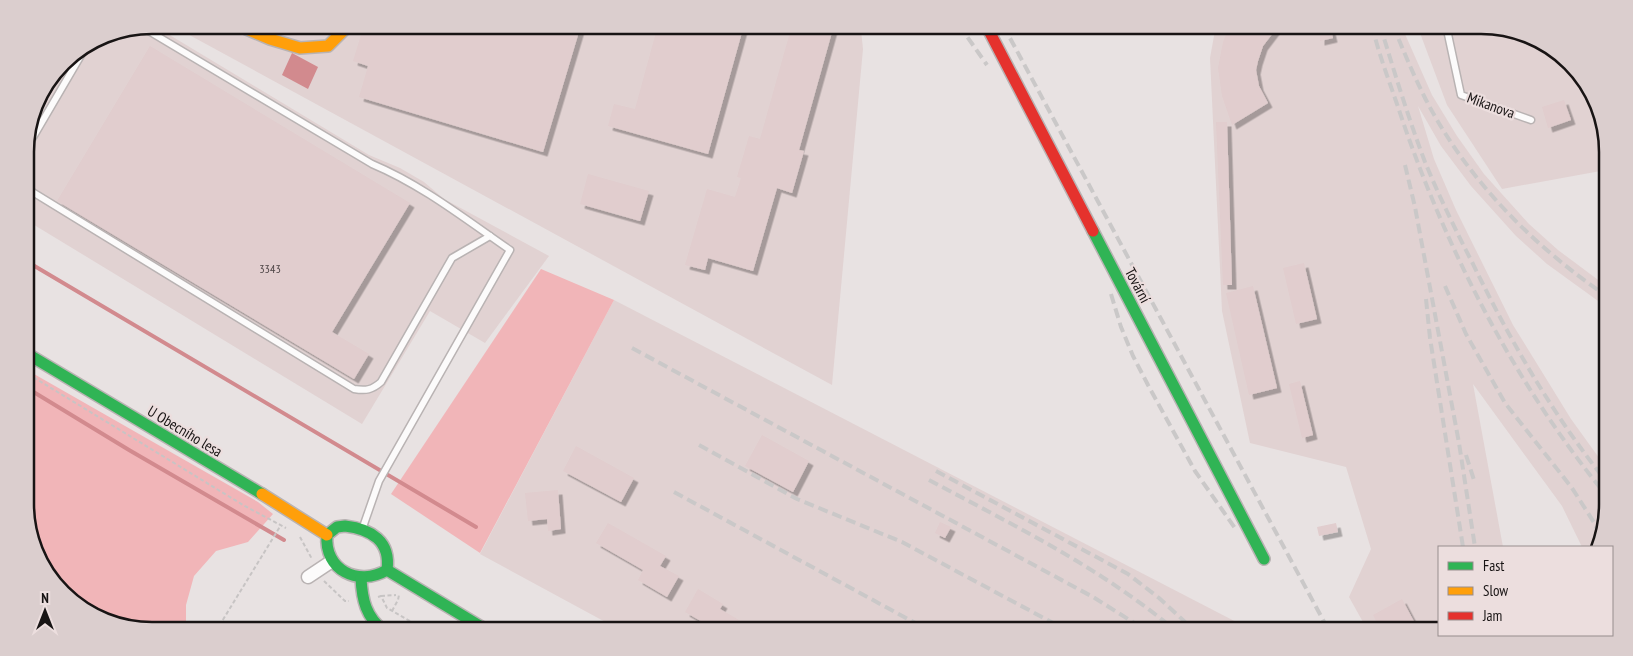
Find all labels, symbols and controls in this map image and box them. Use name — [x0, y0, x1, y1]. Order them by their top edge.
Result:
street label: Mikanova — [1465, 88, 1517, 122]
house number: 3343 — [259, 261, 281, 276]
street label: Tovární — [1121, 264, 1155, 307]
street label: U Obecního lesa — [144, 401, 226, 461]
legend — [1438, 546, 1613, 636]
text: Fast — [1483, 556, 1504, 575]
text: Slow — [1483, 581, 1508, 600]
north arrow — [20, 586, 70, 636]
text: N — [41, 589, 49, 607]
text: Jam — [1482, 606, 1502, 625]

